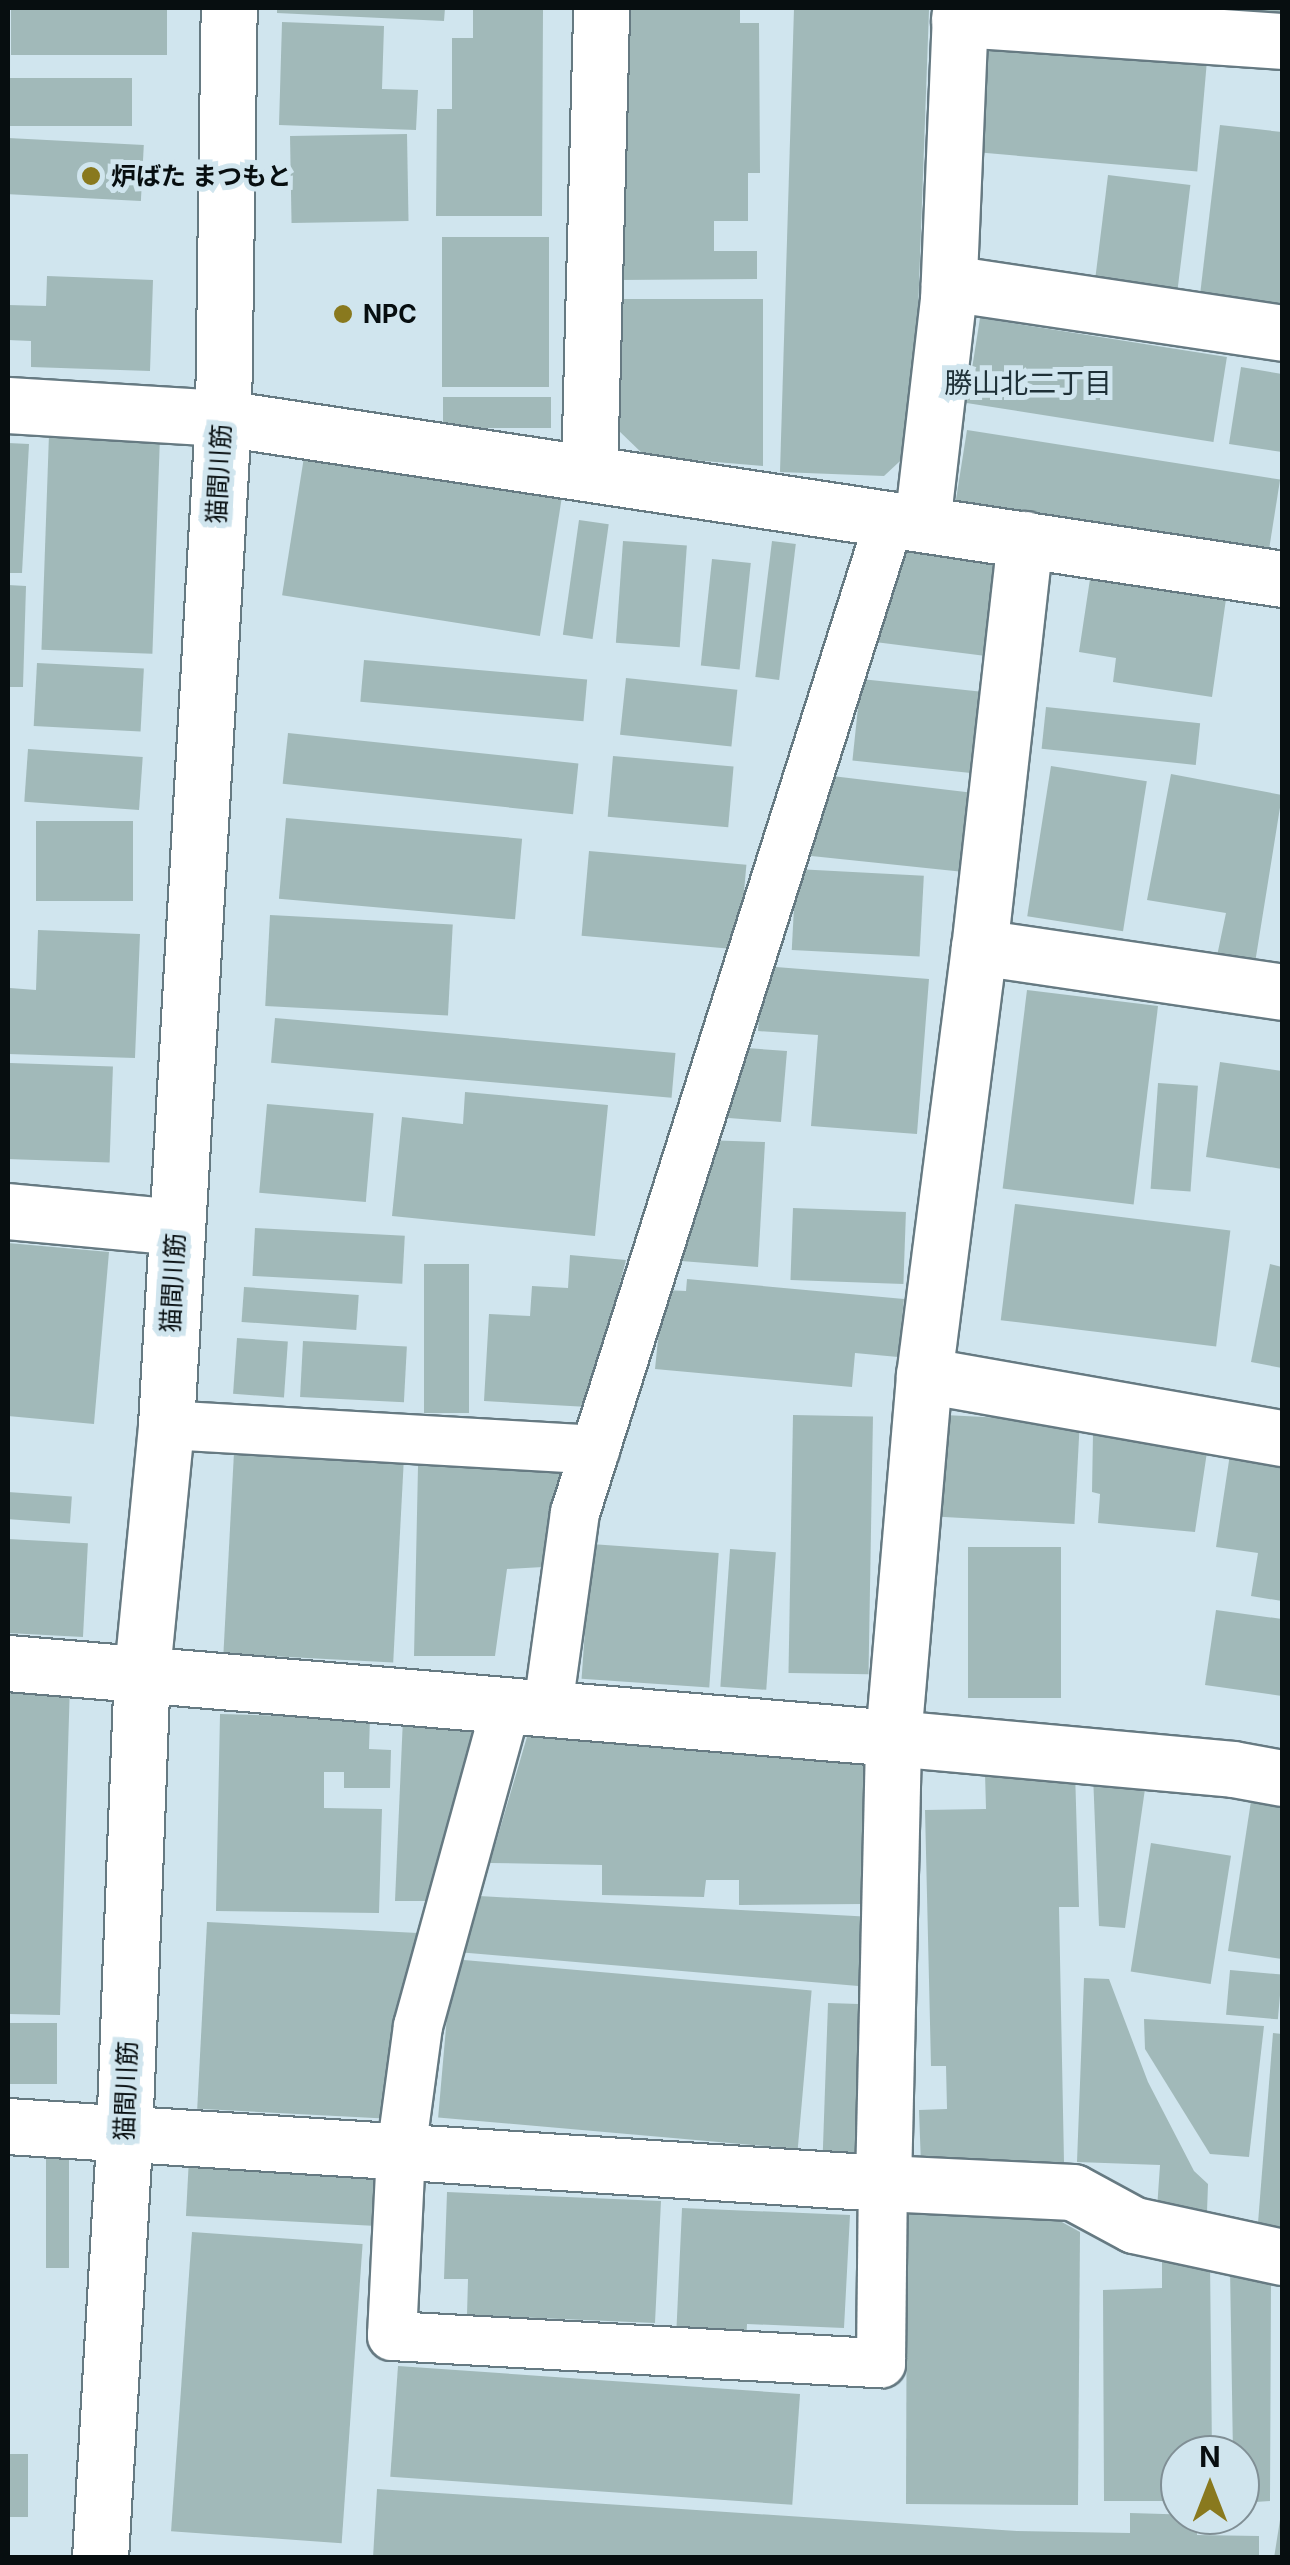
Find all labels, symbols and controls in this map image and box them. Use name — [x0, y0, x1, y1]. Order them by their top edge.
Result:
place label: 炉ばた まつもと — [111, 161, 292, 191]
marker: 炉ばた まつもと — [80, 165, 102, 187]
place label: NPC — [363, 299, 417, 329]
marker: NPC — [332, 303, 354, 325]
district label: 勝山北二丁目 — [944, 366, 1112, 400]
street label: 猫間川筋 — [201, 423, 237, 525]
street label: 猫間川筋 — [155, 1232, 191, 1334]
street label: 猫間川筋 — [109, 2041, 143, 2141]
north arrow — [1160, 2435, 1260, 2535]
text: N — [1199, 2440, 1221, 2474]

